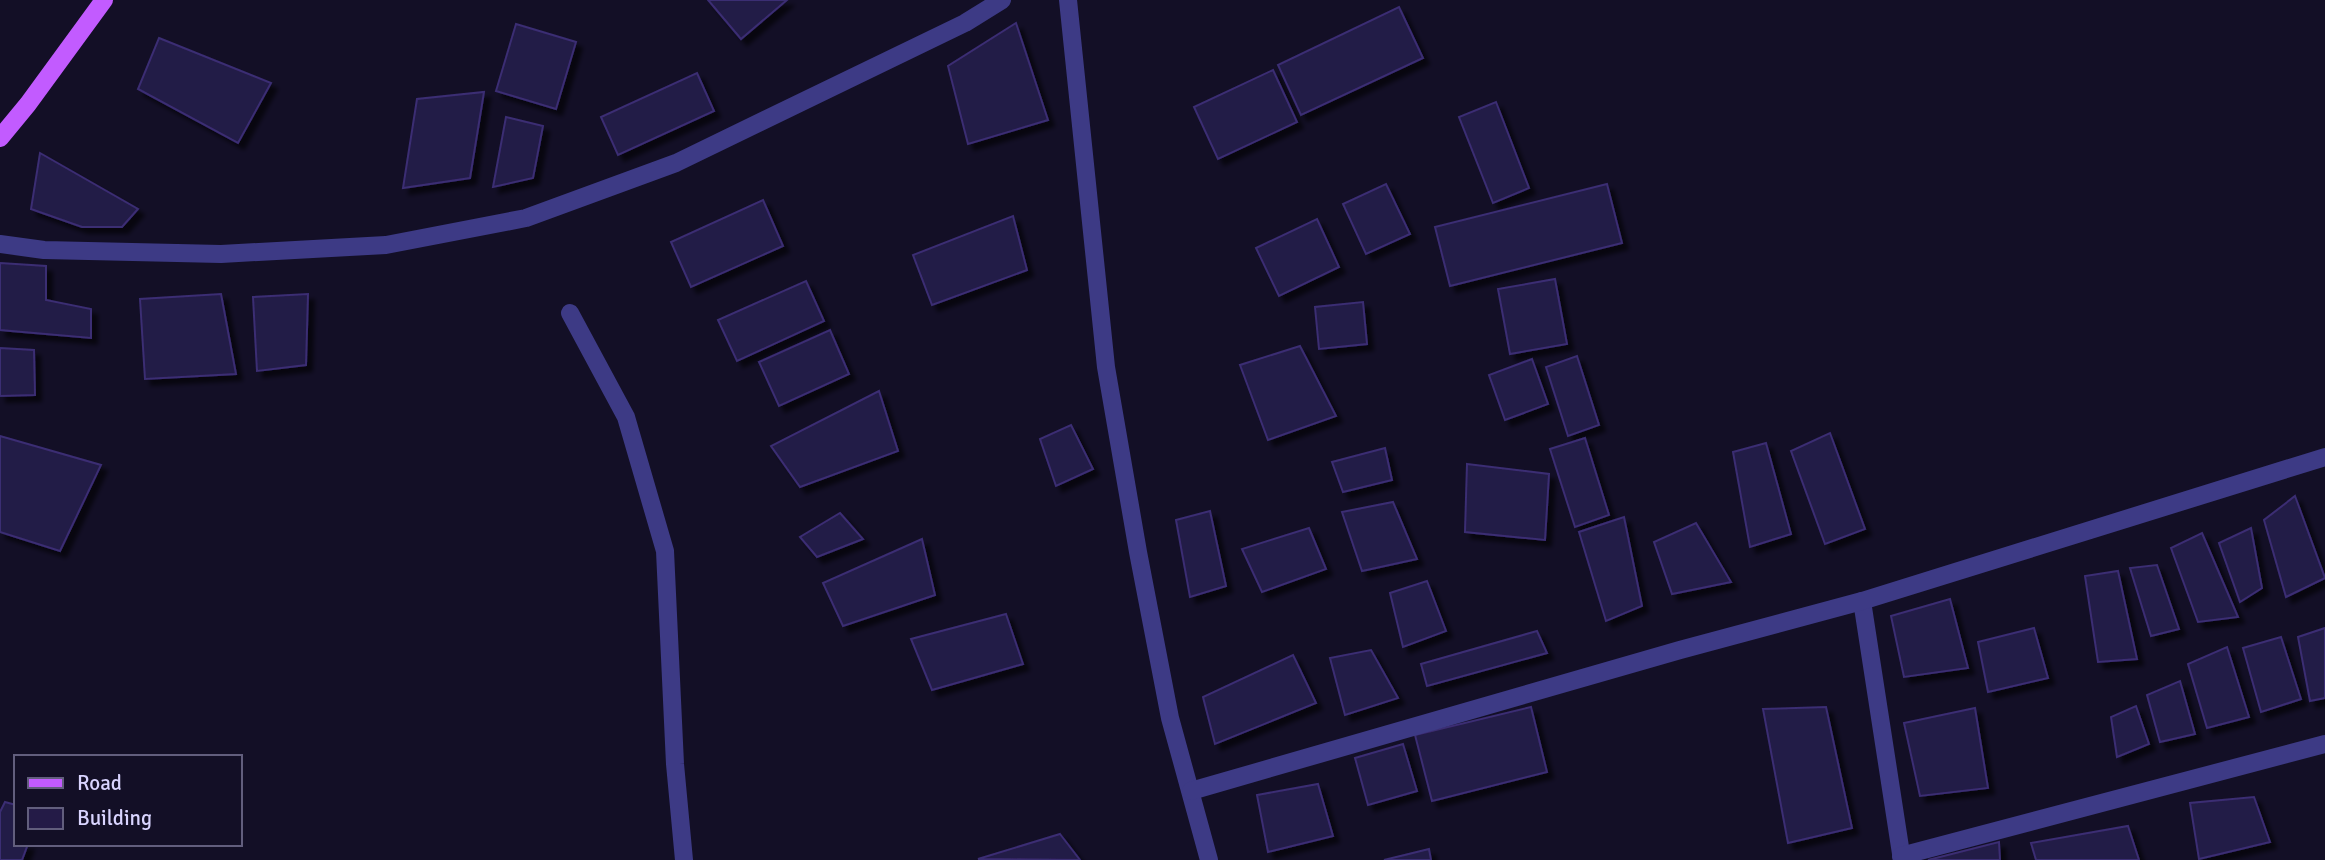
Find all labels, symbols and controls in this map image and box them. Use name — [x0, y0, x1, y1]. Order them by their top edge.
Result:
legend — [14, 755, 242, 846]
text: Road — [77, 770, 122, 796]
text: Building — [77, 805, 152, 831]

